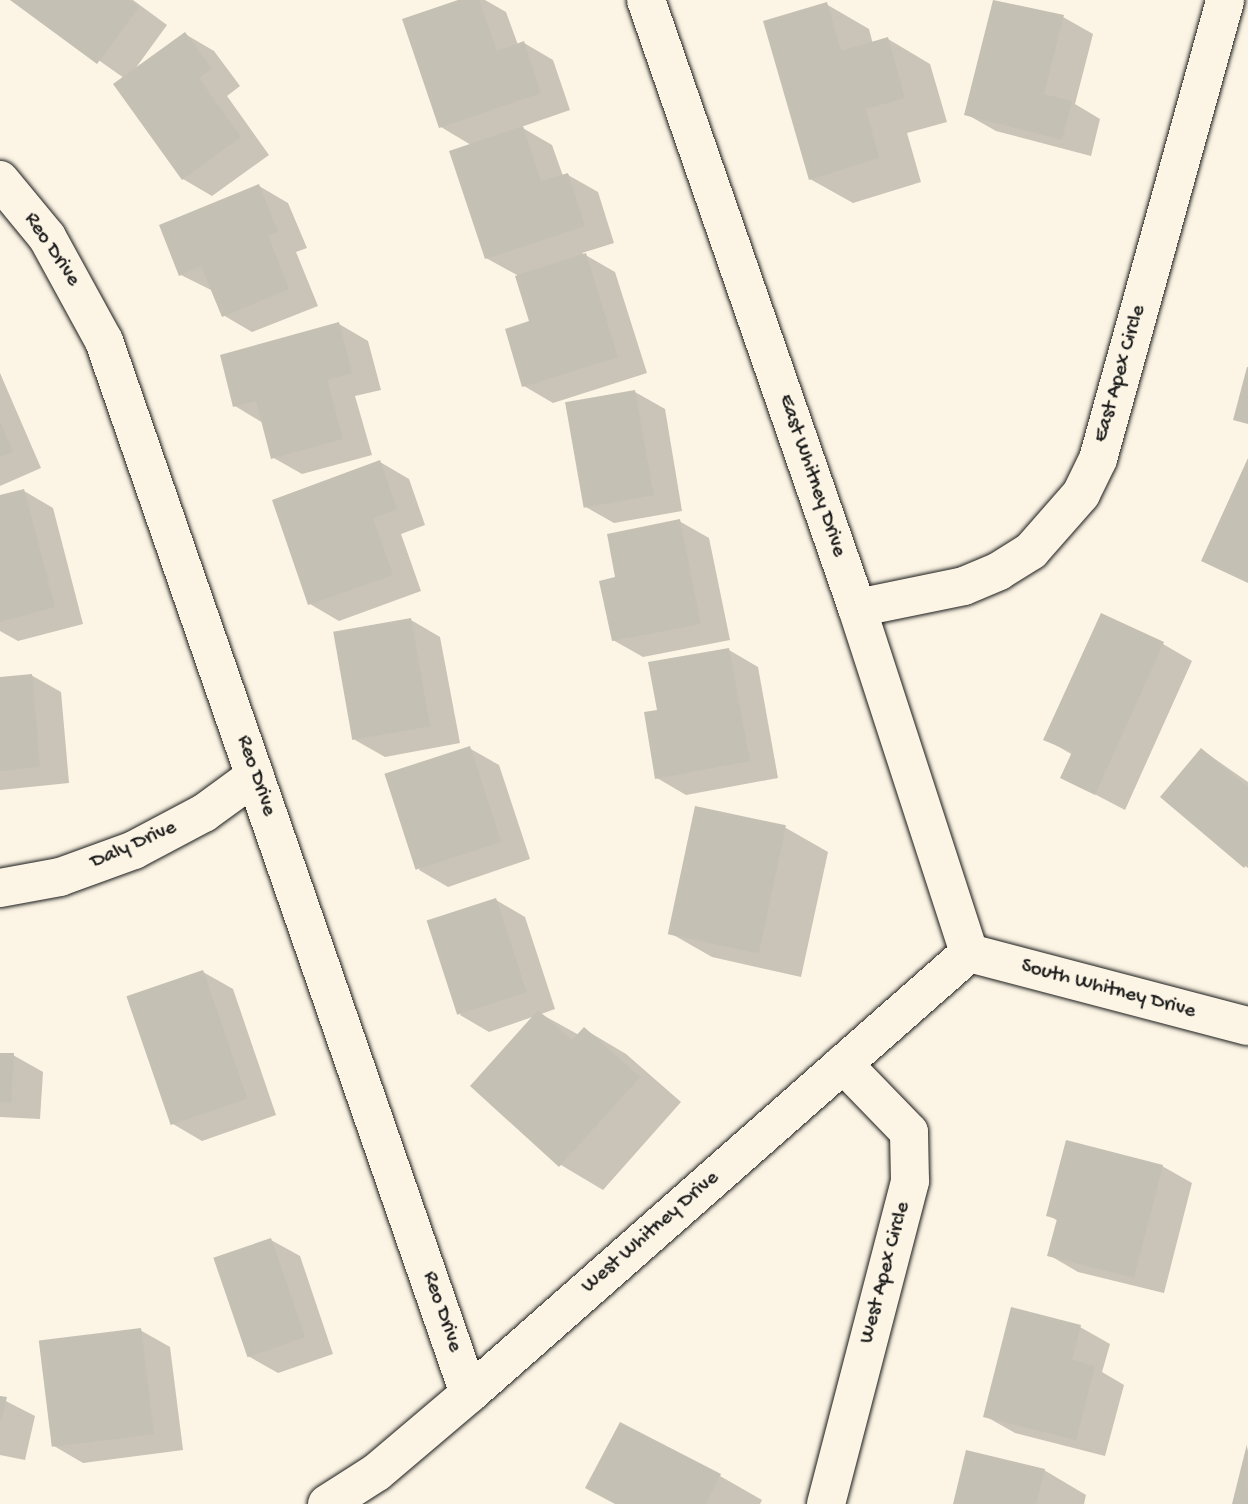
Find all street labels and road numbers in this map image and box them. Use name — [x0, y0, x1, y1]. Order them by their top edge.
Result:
street label: Reo Drive — [17, 208, 85, 292]
street label: East Apex Circle — [1089, 302, 1153, 446]
street label: East Whitney Drive — [771, 391, 851, 561]
street label: Reo Drive — [229, 732, 281, 820]
street label: Daly Drive — [87, 816, 181, 876]
street label: South Whitney Drive — [1018, 955, 1198, 1025]
street label: West Whitney Drive — [577, 1166, 725, 1300]
street label: West Apex Circle — [855, 1199, 917, 1347]
street label: Reo Drive — [415, 1268, 467, 1356]

